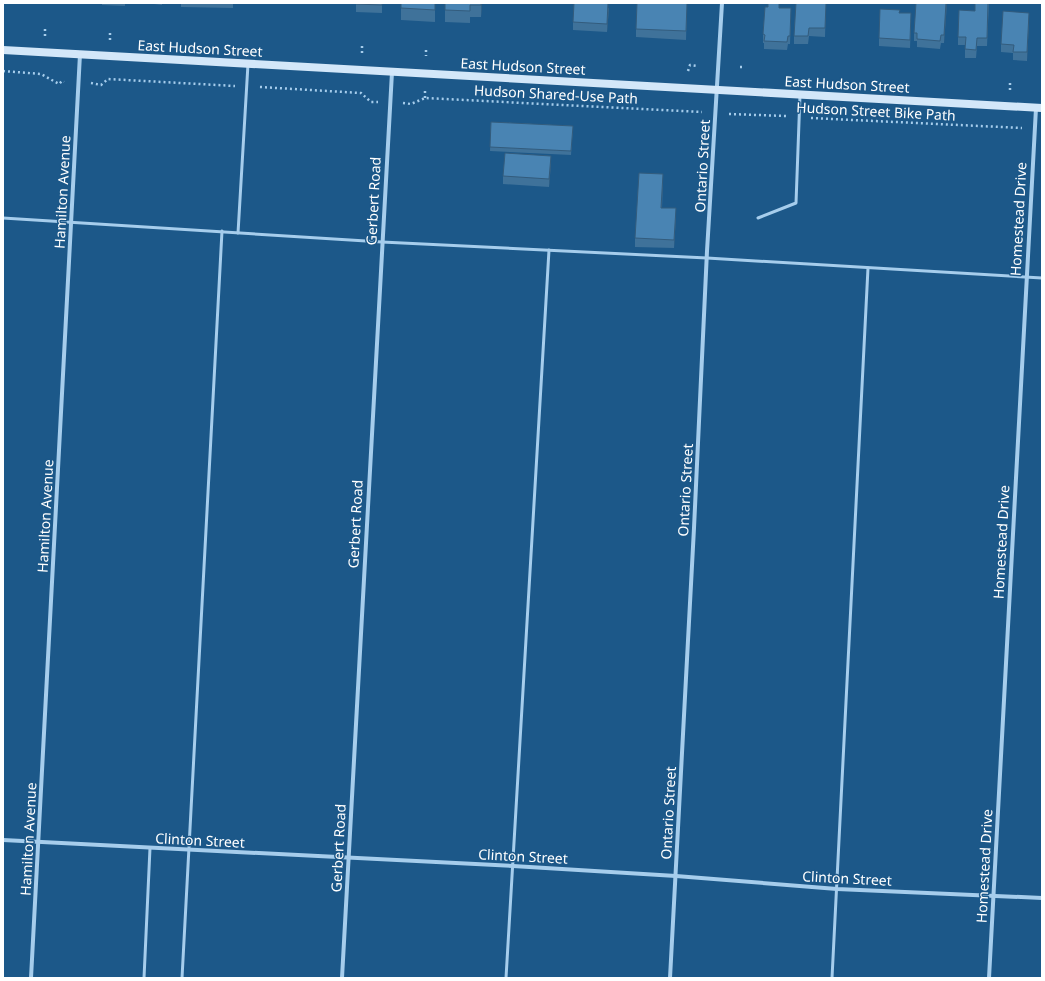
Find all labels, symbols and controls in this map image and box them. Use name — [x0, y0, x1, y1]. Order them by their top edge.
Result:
street label: East Hudson Street — [137, 35, 263, 61]
street label: East Hudson Street — [460, 53, 586, 79]
street label: East Hudson Street — [784, 71, 910, 97]
street label: Hudson Shared-Use Path — [473, 80, 639, 108]
street label: Hudson Street Bike Path — [796, 97, 956, 125]
street label: Ontario Street — [690, 119, 714, 213]
street label: Hamilton Avenue — [50, 135, 74, 249]
street label: Gerbert Road — [361, 156, 385, 246]
street label: Homestead Drive — [1006, 161, 1030, 277]
street label: Ontario Street — [673, 443, 697, 537]
street label: Hamilton Avenue — [33, 459, 57, 573]
street label: Gerbert Road — [343, 479, 367, 569]
street label: Homestead Drive — [989, 484, 1013, 600]
street label: Ontario Street — [656, 766, 680, 860]
street label: Hamilton Avenue — [16, 782, 40, 896]
street label: Gerbert Road — [326, 803, 350, 893]
street label: Homestead Drive — [972, 808, 996, 924]
street label: Clinton Street — [155, 828, 245, 852]
street label: Clinton Street — [478, 844, 568, 868]
street label: Clinton Street — [802, 866, 892, 890]

